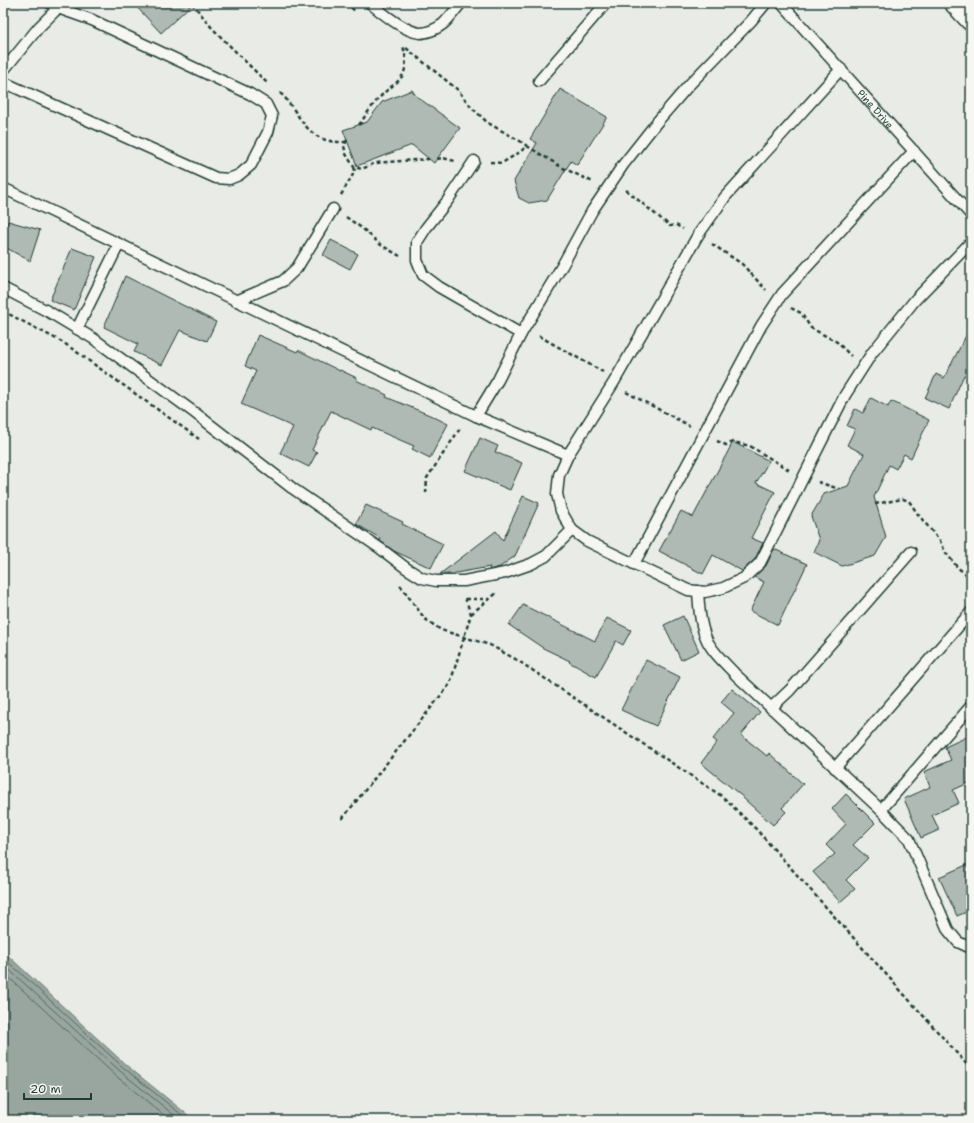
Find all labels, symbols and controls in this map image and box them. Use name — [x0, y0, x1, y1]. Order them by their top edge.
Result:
street label: Pine Drive — [854, 87, 897, 132]
scale bar — [24, 1075, 91, 1101]
text: 20 m — [30, 1081, 61, 1097]

